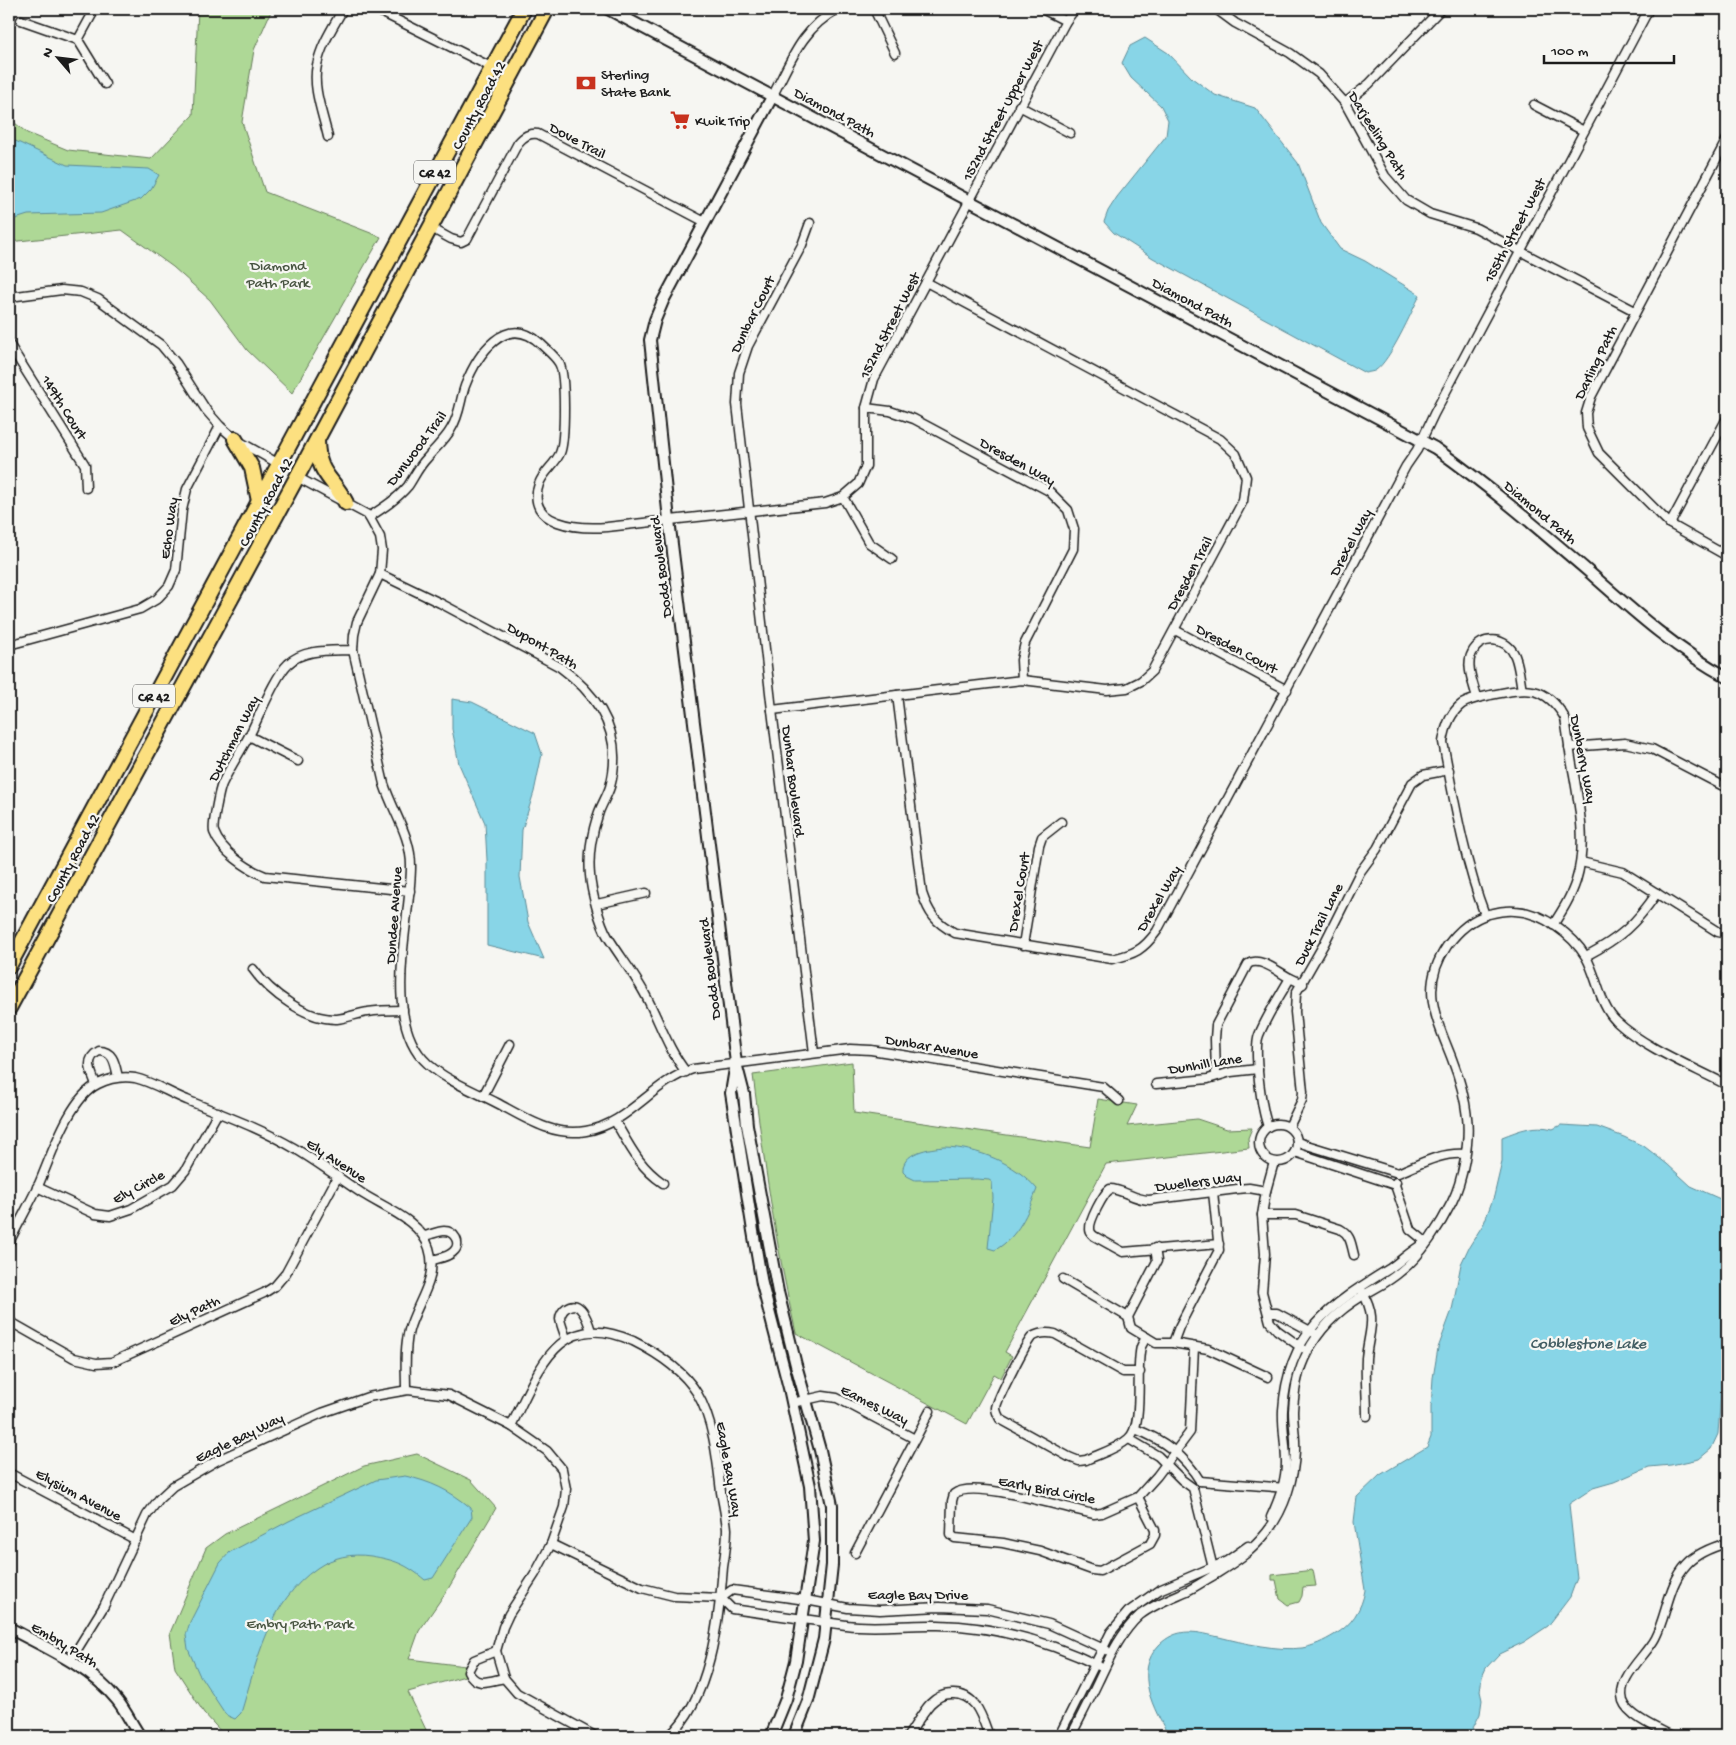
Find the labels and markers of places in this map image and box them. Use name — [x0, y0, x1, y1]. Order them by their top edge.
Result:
place label: Sterling State Bank — [601, 67, 671, 102]
bank icon: Sterling State Bank — [575, 72, 597, 94]
supermarket icon: Kwik Trip — [669, 109, 691, 131]
place label: Kwik Trip — [695, 113, 751, 131]

